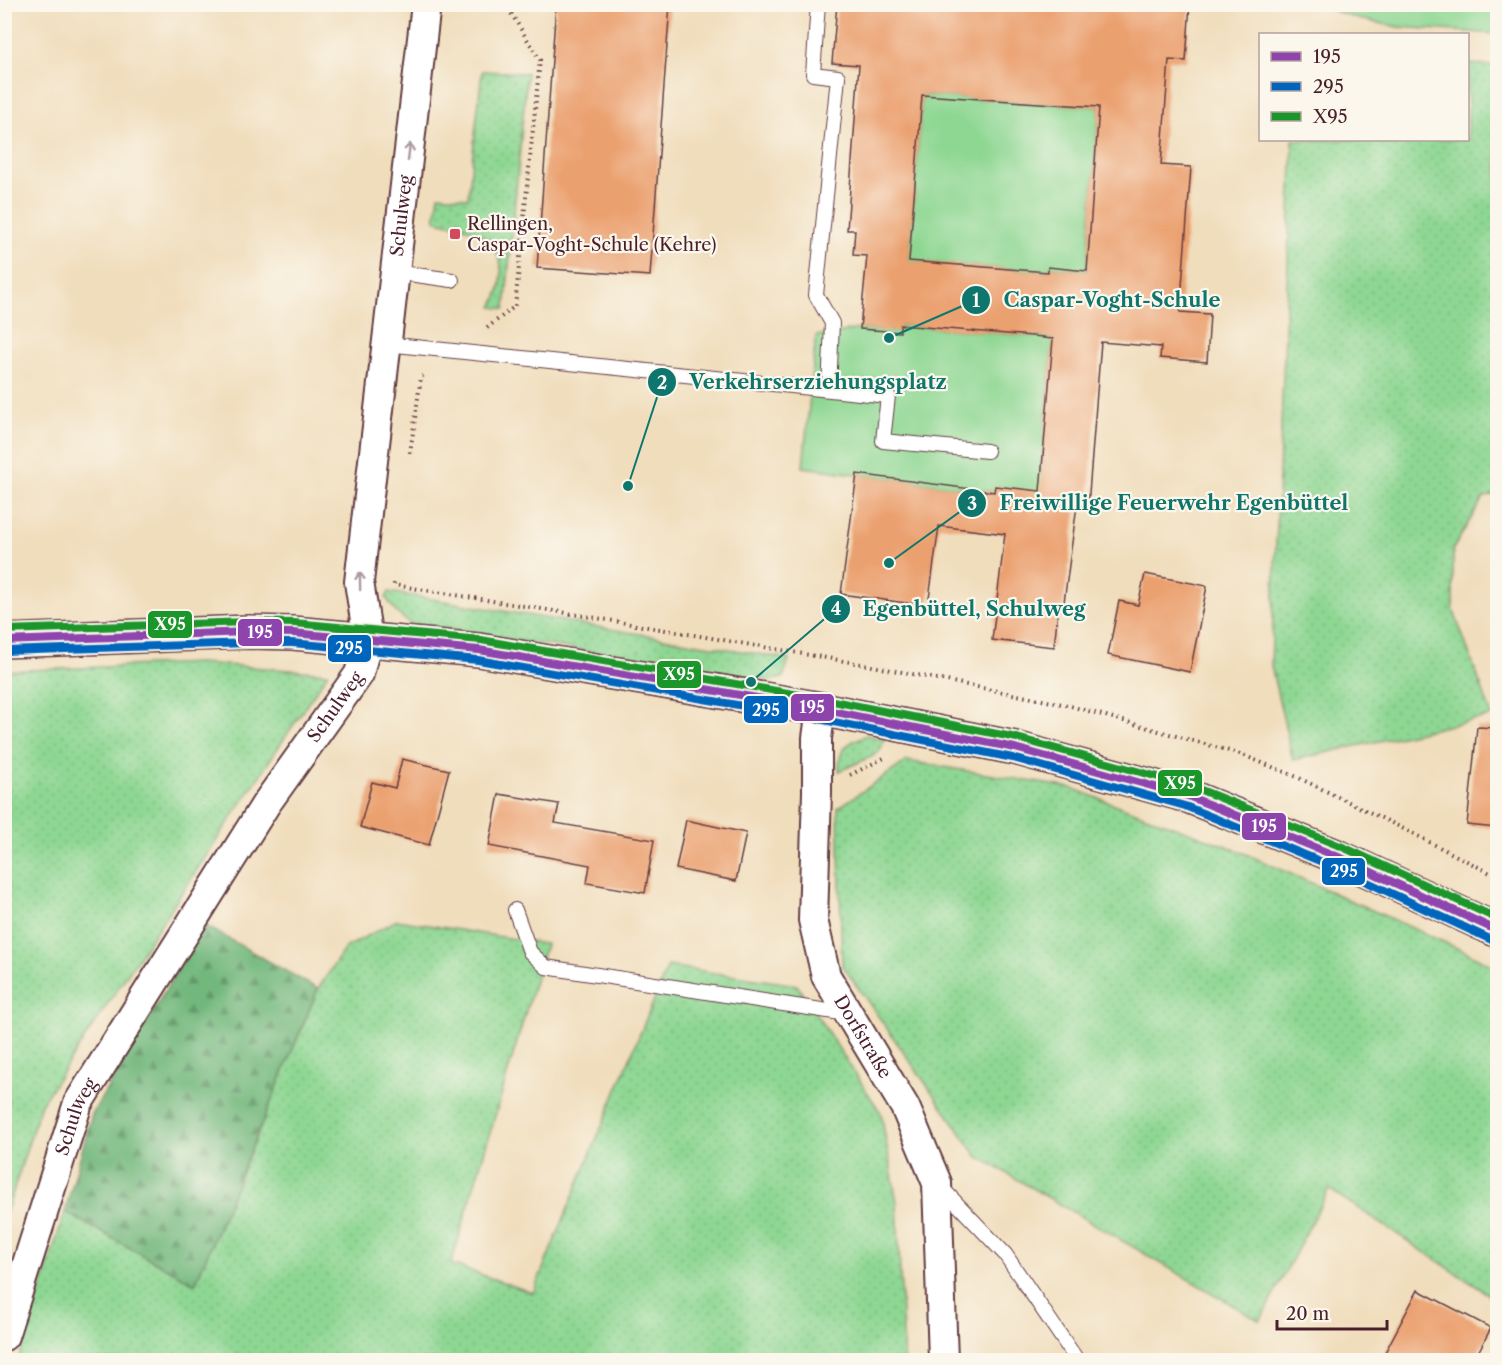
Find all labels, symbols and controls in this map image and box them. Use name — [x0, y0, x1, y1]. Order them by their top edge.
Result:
legend — [1259, 33, 1469, 141]
text: 195 — [1313, 46, 1341, 68]
text: 295 — [1313, 76, 1344, 98]
text: X95 — [1312, 106, 1347, 128]
one-way arrow — [403, 142, 414, 162]
street label: Schulweg — [386, 173, 417, 258]
place label: Rellingen, Caspar-Voght-Schule (Kehre) — [467, 213, 716, 256]
marker: Rellingen, Caspar-Voght-Schule (Kehre) — [448, 227, 462, 241]
callout: Caspar-Voght-Schule — [961, 281, 1232, 319]
text: Caspar-Voght-Schule — [1003, 288, 1221, 312]
text: 1 — [972, 290, 980, 312]
callout: Verkehrserziehungsplatz — [647, 363, 958, 401]
text: Verkehrserziehungsplatz — [688, 370, 947, 394]
text: 2 — [657, 372, 667, 394]
callout: Freiwillige Feuerwehr Egenbüttel — [957, 484, 1360, 522]
text: Freiwillige Feuerwehr Egenbüttel — [1000, 491, 1348, 515]
text: 3 — [967, 493, 977, 515]
one-way arrow — [354, 572, 366, 592]
callout: Egenbüttel, Schulweg — [821, 590, 1098, 628]
text: Egenbüttel, Schulweg — [863, 597, 1086, 621]
text: 4 — [831, 598, 841, 620]
line badge: X95 — [147, 610, 193, 639]
text: X95 — [153, 614, 186, 634]
line badge: 195 — [237, 618, 283, 647]
text: 195 — [247, 622, 273, 642]
line badge: 295 — [327, 634, 372, 663]
text: 295 — [335, 638, 363, 658]
line badge: X95 — [656, 660, 702, 689]
text: X95 — [662, 664, 695, 684]
street label: Schulweg — [303, 667, 368, 747]
line badge: 195 — [790, 693, 835, 722]
line badge: 295 — [743, 695, 789, 724]
text: 195 — [799, 697, 825, 717]
text: 295 — [752, 700, 780, 720]
line badge: X95 — [1157, 769, 1203, 797]
text: X95 — [1163, 773, 1196, 793]
line badge: 195 — [1241, 812, 1287, 841]
text: 195 — [1251, 816, 1277, 836]
line badge: 295 — [1321, 857, 1366, 886]
text: 295 — [1330, 861, 1358, 881]
street label: Dorfstraße — [829, 991, 896, 1083]
street label: Schulweg — [51, 1074, 102, 1158]
scale bar — [1277, 1293, 1386, 1331]
text: 20 m — [1286, 1303, 1330, 1325]

